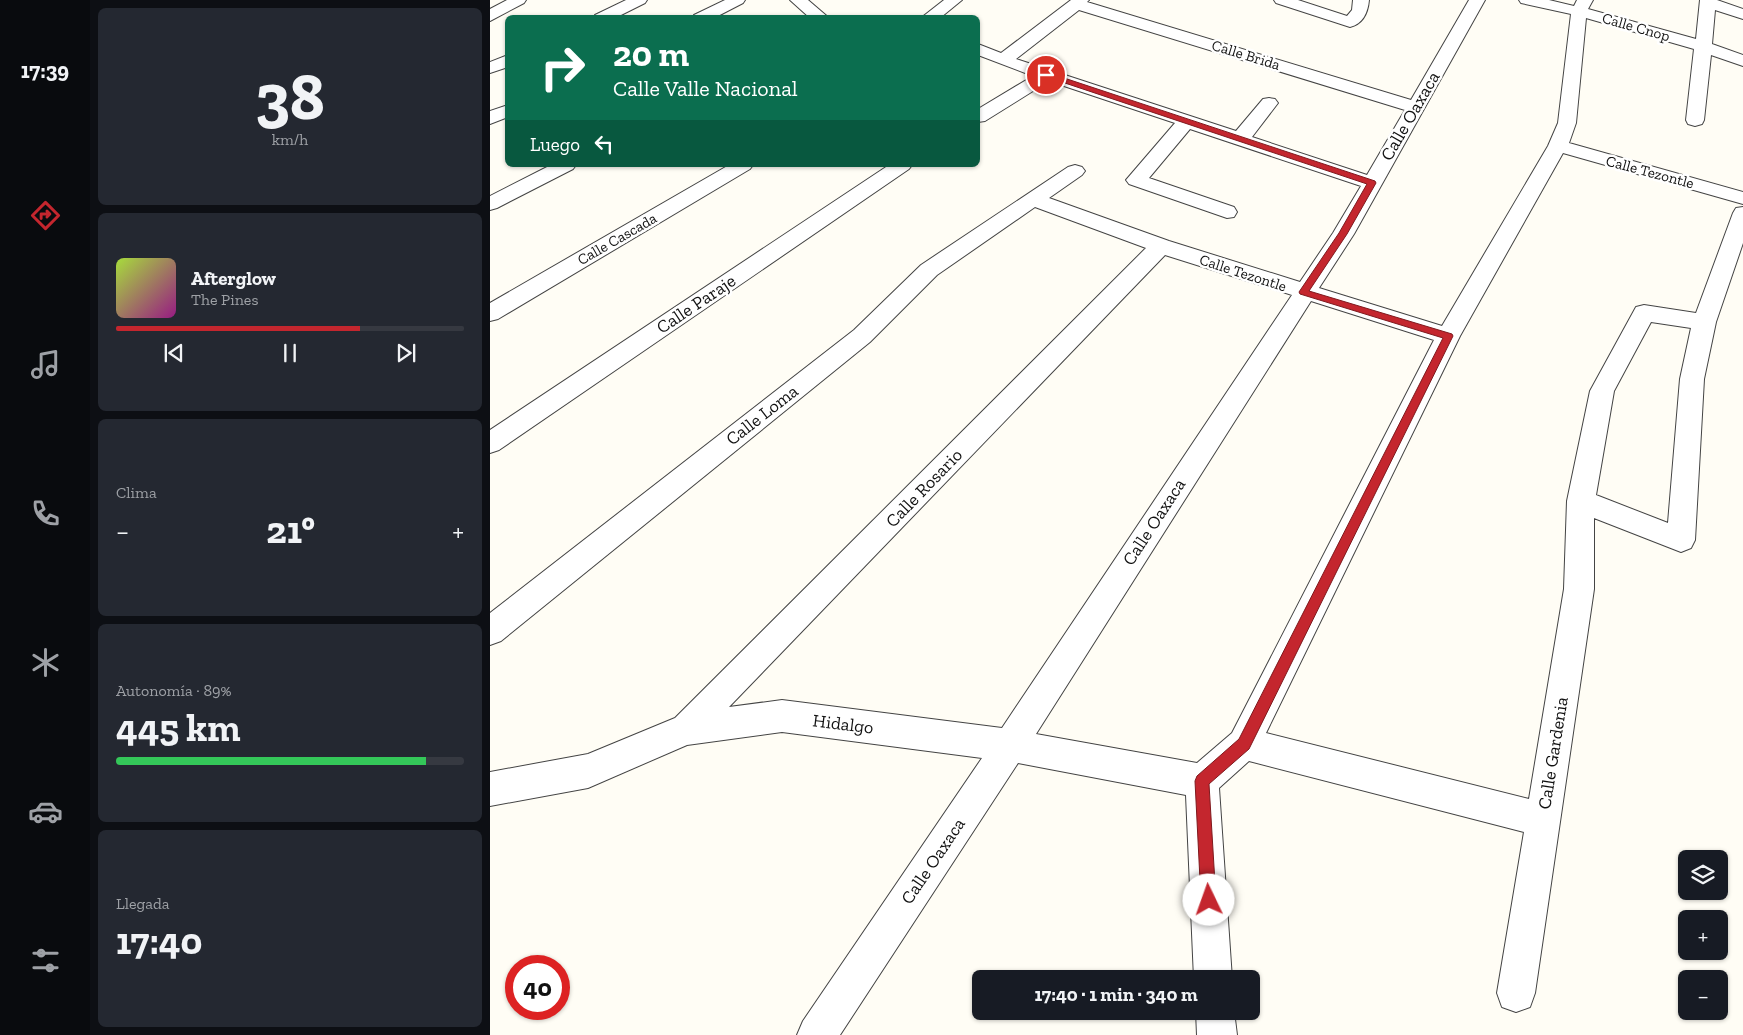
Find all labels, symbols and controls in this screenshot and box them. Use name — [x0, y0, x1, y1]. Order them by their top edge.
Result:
street label: Calle Cnop — [1600, 9, 1672, 45]
text: 20 m — [613, 33, 689, 75]
icon: right — [530, 35, 595, 100]
street label: Calle Brida — [1210, 36, 1282, 74]
pin — [1025, 54, 1067, 96]
text: 17:39 — [21, 57, 69, 84]
text: 38 — [255, 58, 325, 136]
icon: arrive — [1032, 61, 1060, 89]
street label: Calle Oaxaca — [1376, 67, 1444, 164]
text: Calle Valle Nacional — [613, 75, 798, 102]
text: km/h — [272, 130, 308, 149]
icon: left — [590, 130, 618, 158]
text: Luego — [530, 133, 580, 156]
street label: Calle Tezontle — [1604, 152, 1696, 192]
icon: directions — [28, 198, 63, 233]
street label: Calle Cascada — [574, 209, 660, 269]
street label: Calle Tezontle — [1197, 250, 1289, 296]
text: Afterglow — [191, 267, 276, 290]
street label: Calle Paraje — [652, 270, 740, 338]
text: The Pines — [191, 290, 258, 309]
icon: previous — [160, 339, 188, 367]
icon: pause — [276, 339, 304, 367]
icon: next — [392, 339, 420, 367]
icon: music — [28, 347, 63, 382]
street label: Calle Loma — [721, 380, 803, 450]
street label: Calle Rosario — [881, 444, 967, 532]
street label: Calle Oaxaca — [1118, 474, 1190, 570]
text: Clima — [116, 483, 157, 502]
icon: phone — [28, 496, 63, 531]
text: 21° — [266, 507, 315, 553]
text: − — [116, 515, 129, 548]
text: + — [452, 515, 464, 548]
icon: climate — [28, 645, 63, 680]
text: Autonomía · 89% — [116, 681, 231, 700]
street label: Calle Gardenia — [1533, 695, 1573, 811]
text: 445 km — [116, 705, 241, 751]
street label: Hidalgo — [811, 709, 875, 739]
icon: car — [28, 794, 63, 829]
street label: Calle Oaxaca — [896, 814, 970, 908]
map controls — [1678, 850, 1728, 1020]
button: layers — [1678, 850, 1728, 900]
position arrow — [1182, 873, 1234, 925]
text: Llegada — [116, 894, 170, 913]
button: + — [1678, 910, 1728, 960]
text: 17:40 — [116, 918, 202, 964]
icon: filters — [28, 943, 63, 978]
speed limit sign: 40 — [505, 955, 570, 1020]
button: − — [1678, 970, 1728, 1020]
text: 17:40 · 1 min · 340 m — [1034, 983, 1198, 1006]

